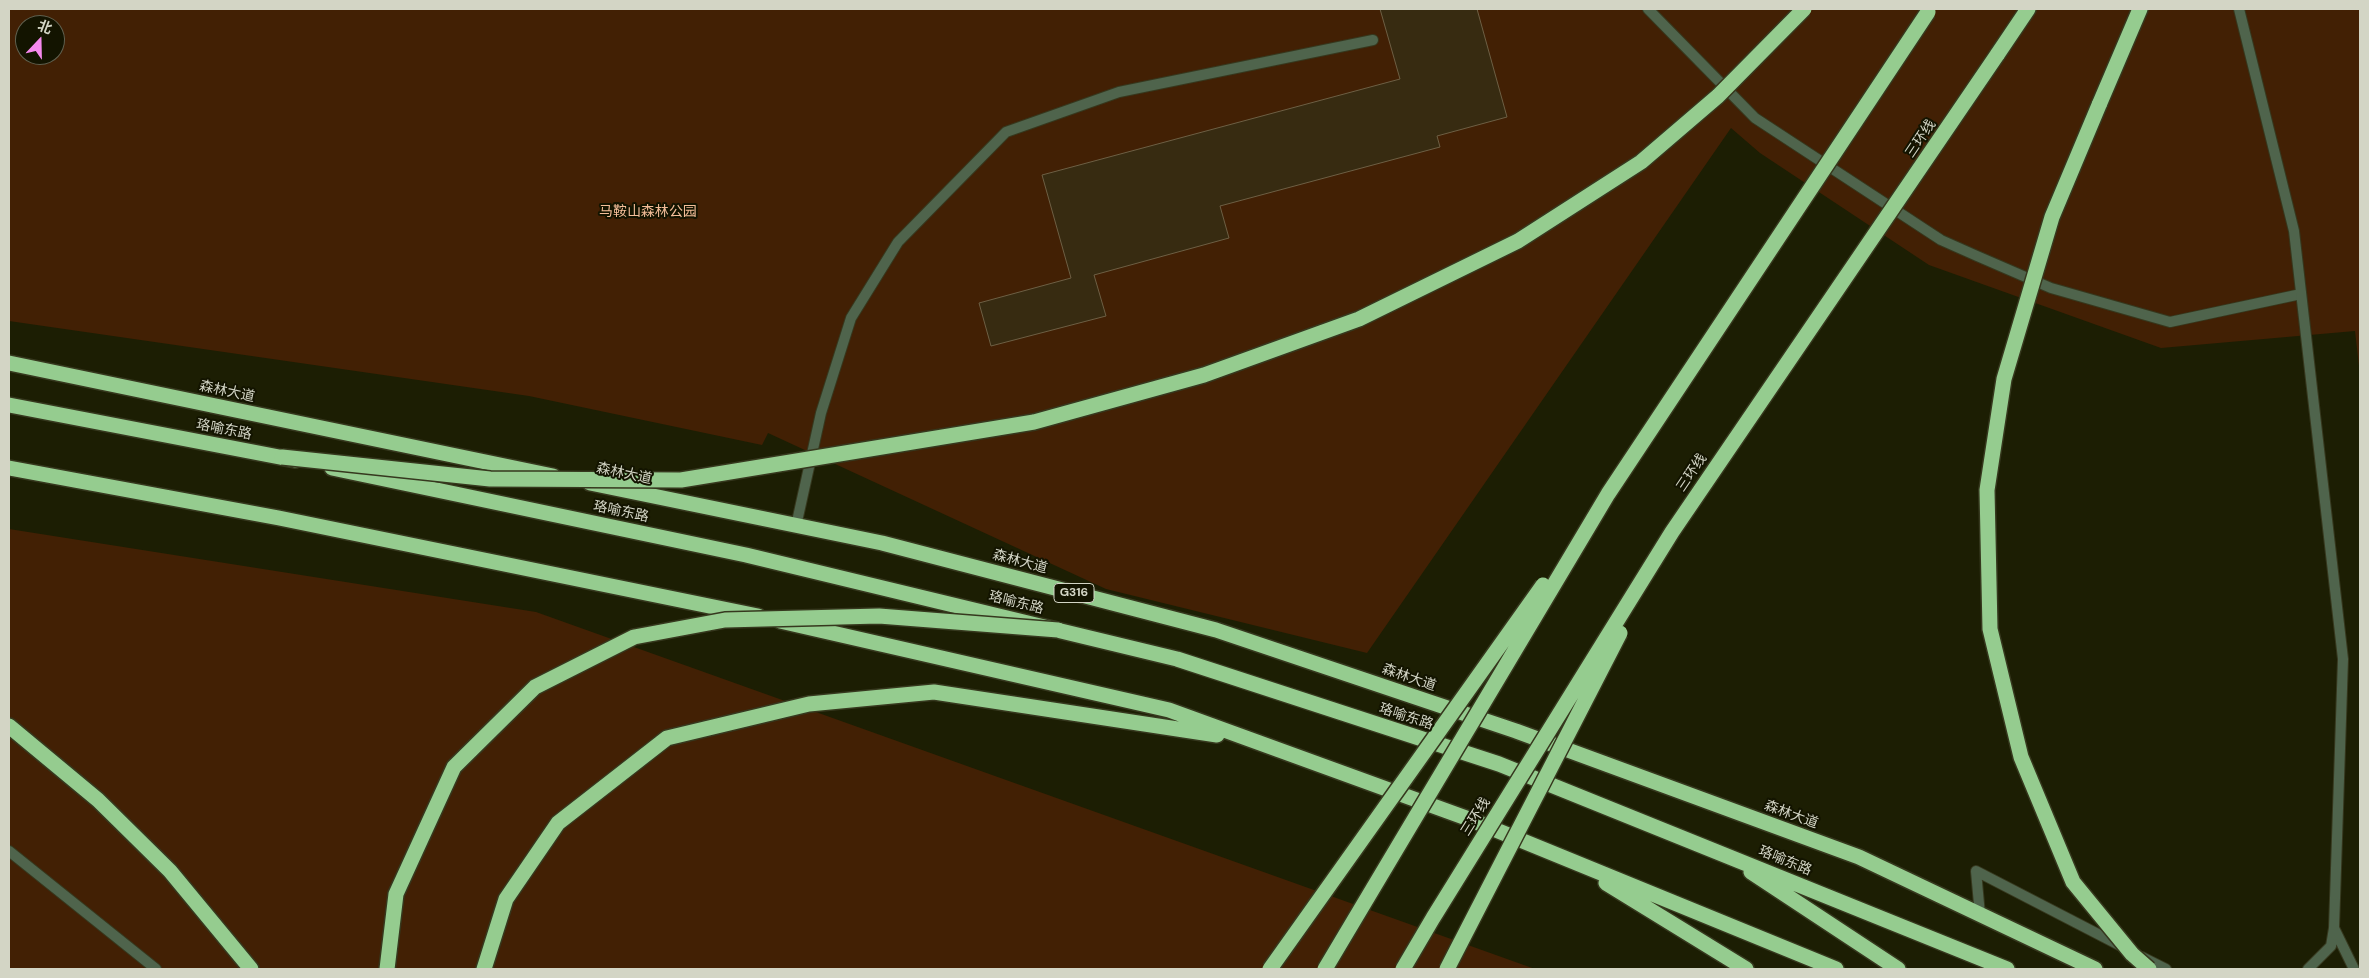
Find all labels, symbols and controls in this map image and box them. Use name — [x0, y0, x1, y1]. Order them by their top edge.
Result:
north arrow — [15, 15, 65, 65]
text: 北 — [35, 16, 55, 38]
street label: 三环线 — [1902, 117, 1940, 161]
park label: 马鞍山森林公园 — [599, 204, 697, 220]
street label: 森林大道 — [198, 378, 256, 406]
street label: 珞喻东路 — [195, 416, 253, 444]
street label: 三环线 — [1673, 451, 1711, 495]
street label: 森林大道 — [595, 460, 653, 488]
street label: 珞喻东路 — [592, 498, 650, 526]
street label: 森林大道 — [991, 547, 1049, 577]
road number: G316 — [1054, 584, 1094, 602]
street label: 珞喻东路 — [987, 588, 1045, 618]
street label: 森林大道 — [1380, 661, 1438, 695]
street label: 珞喻东路 — [1377, 700, 1435, 734]
street label: 三环线 — [1458, 795, 1494, 839]
street label: 森林大道 — [1762, 798, 1820, 832]
street label: 珞喻东路 — [1756, 843, 1814, 879]

